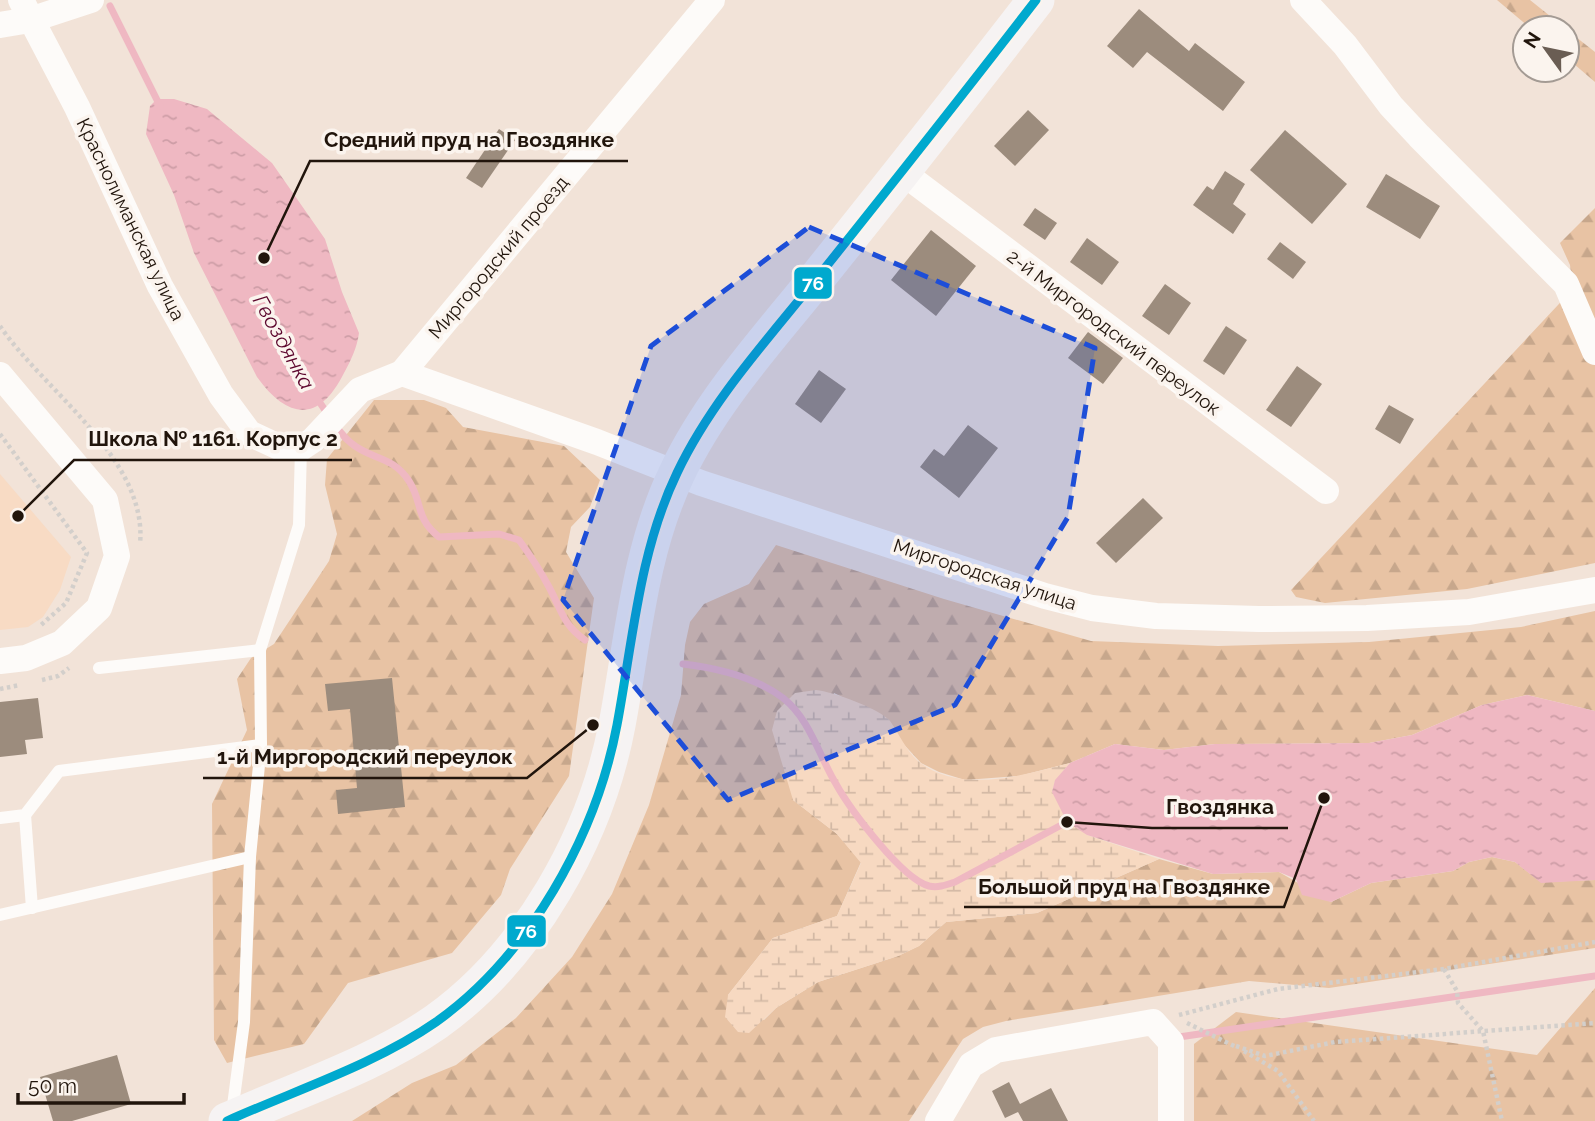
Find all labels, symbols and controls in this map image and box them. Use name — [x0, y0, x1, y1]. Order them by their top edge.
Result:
north arrow — [1511, 14, 1581, 84]
text: N — [1519, 28, 1545, 52]
street label: Краснолиманская улица — [72, 114, 190, 324]
callout: Средний пруд на Гвоздянке — [310, 119, 628, 161]
text: Средний пруд на Гвоздянке — [324, 127, 614, 152]
street label: Миргородский проезд — [424, 171, 572, 343]
street label: 2-й Миргородский переулок — [1003, 245, 1225, 419]
line badge: 76 — [793, 266, 833, 300]
text: 76 — [802, 272, 824, 294]
water label: Гвоздянка — [248, 290, 320, 394]
callout: Школа № 1161. Корпус 2 — [74, 418, 352, 460]
text: Школа № 1161. Корпус 2 — [88, 426, 338, 451]
street label: Миргородская улица — [891, 534, 1079, 614]
callout: 1-й Миргородский переулок — [203, 736, 527, 778]
text: 1-й Миргородский переулок — [217, 744, 513, 769]
callout: Гвоздянка — [1152, 786, 1288, 828]
text: Гвоздянка — [1166, 794, 1274, 819]
callout: Большой пруд на Гвоздянке — [964, 865, 1284, 907]
text: Большой пруд на Гвоздянке — [978, 874, 1270, 899]
line badge: 76 — [506, 914, 547, 948]
text: 76 — [515, 920, 537, 942]
scale bar — [18, 1062, 184, 1106]
text: 50 m — [28, 1073, 77, 1098]

